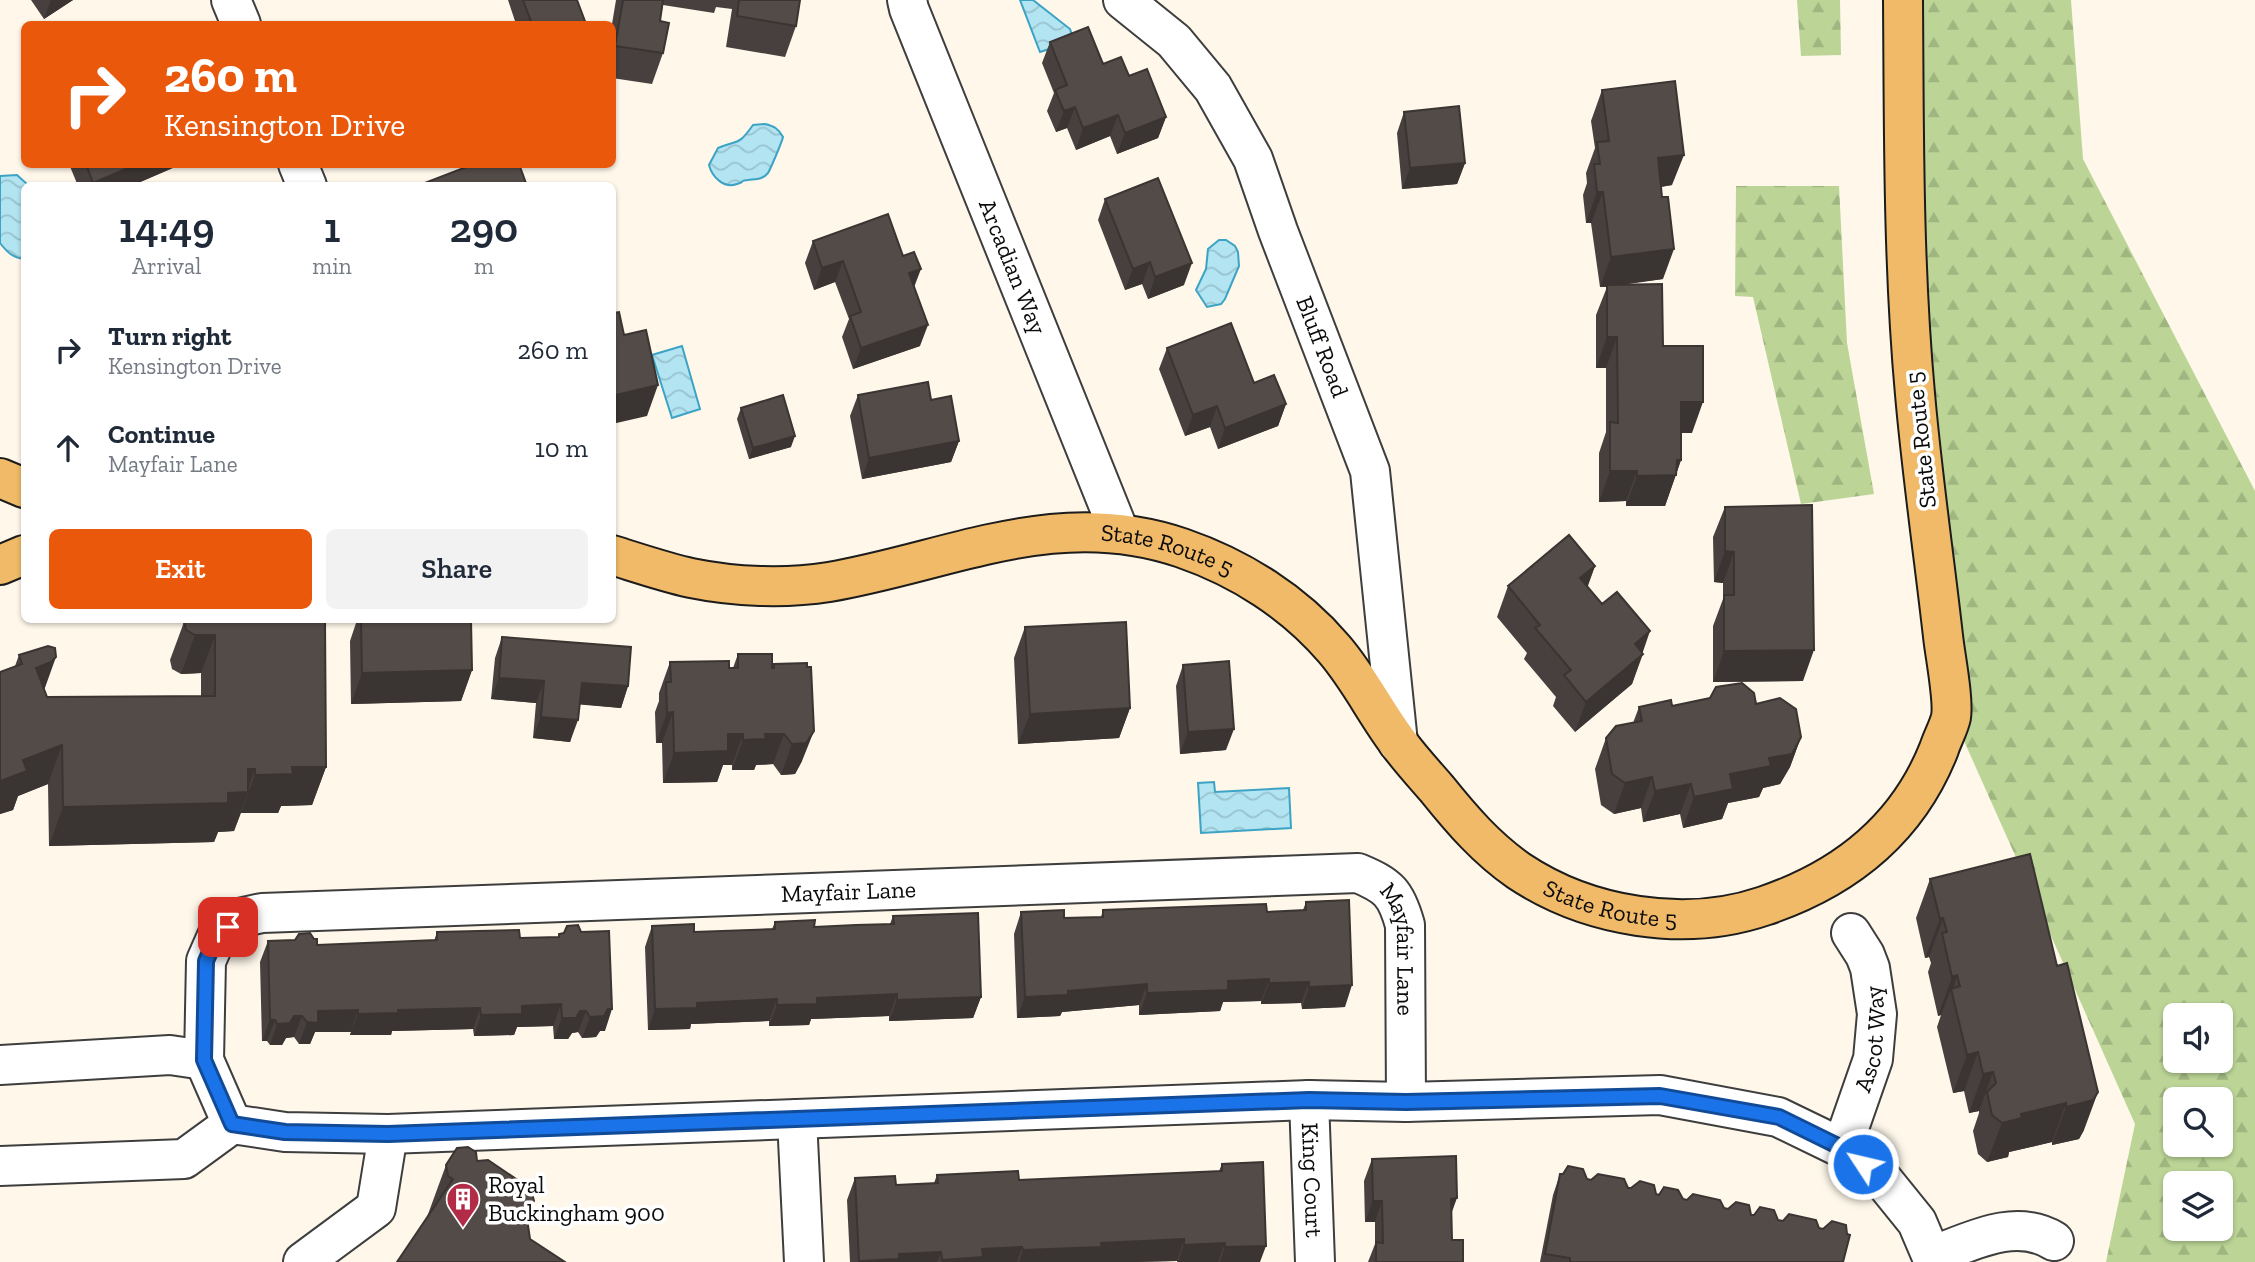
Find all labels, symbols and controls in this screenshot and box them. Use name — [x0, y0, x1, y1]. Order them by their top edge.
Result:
text: 260 m — [164, 46, 297, 105]
icon: right — [49, 49, 140, 140]
text: Kensington Drive — [164, 106, 405, 144]
street label: Arcadian Way — [973, 195, 1053, 339]
text: 14:49 — [119, 202, 215, 253]
text: 1 — [324, 202, 340, 253]
text: 290 — [449, 202, 518, 253]
text: Arrival — [132, 252, 201, 280]
text: min — [312, 252, 352, 280]
text: m — [474, 252, 494, 280]
street label: Bluff Road — [1290, 292, 1355, 401]
text: Turn right — [108, 320, 231, 352]
icon: right — [49, 331, 87, 369]
text: 260 m — [517, 334, 588, 366]
text: Kensington Drive — [108, 352, 281, 380]
street label: State Route 5 — [1899, 370, 1942, 510]
text: Continue — [108, 418, 215, 450]
icon: ahead — [49, 429, 87, 467]
text: 10 m — [535, 432, 588, 464]
text: Mayfair Lane — [108, 450, 237, 478]
street label: State Route 5 — [1100, 518, 1239, 582]
button: Exit — [49, 529, 312, 609]
button: Share — [326, 529, 588, 609]
street label: State Route 5 — [1539, 873, 1678, 933]
street label: Mayfair Lane — [780, 874, 917, 908]
street label: Mayfair Lane — [1374, 876, 1421, 1016]
pin — [198, 897, 258, 957]
icon: arrive — [209, 908, 247, 946]
street label: Ascot Way — [1848, 983, 1892, 1096]
map controls — [2163, 1003, 2233, 1241]
button: sound — [2163, 1003, 2233, 1073]
button: search — [2163, 1087, 2233, 1157]
street label: King Court — [1296, 1122, 1329, 1238]
position arrow — [1826, 1127, 1900, 1201]
place label: Royal Buckingham 900 — [488, 1170, 665, 1227]
button: layers — [2163, 1171, 2233, 1241]
building icon: Royal Buckingham 900 — [444, 1180, 482, 1229]

